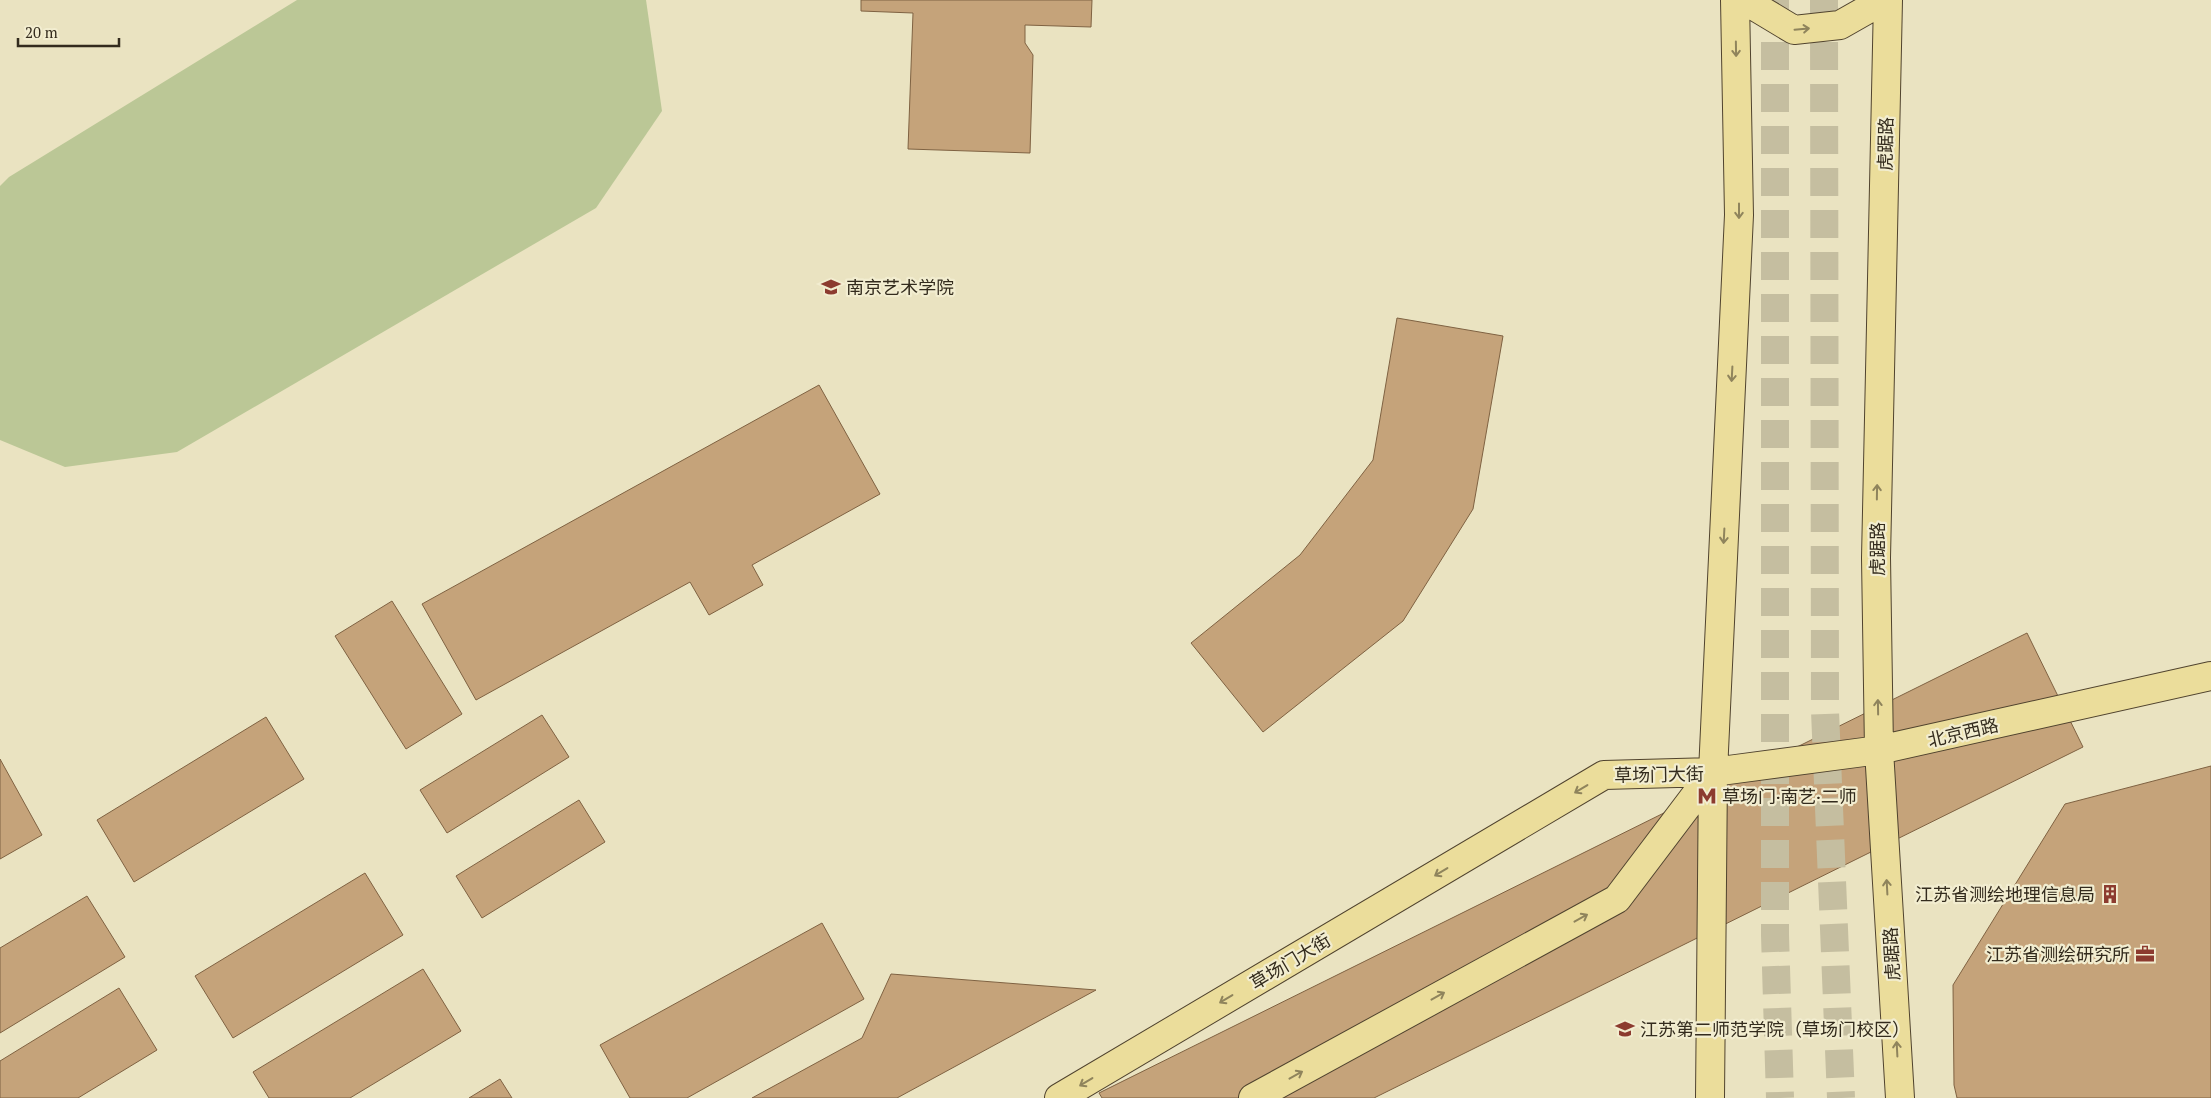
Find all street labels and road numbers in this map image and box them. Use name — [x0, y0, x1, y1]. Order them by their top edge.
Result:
street label: 虎踞路 — [1873, 117, 1897, 171]
street label: 虎踞路 — [1865, 522, 1889, 576]
street label: 北京西路 — [1925, 712, 2001, 752]
street label: 草场门大街 — [1614, 761, 1704, 787]
street label: 虎踞路 — [1878, 926, 1904, 982]
street label: 草场门大街 — [1245, 928, 1335, 994]

